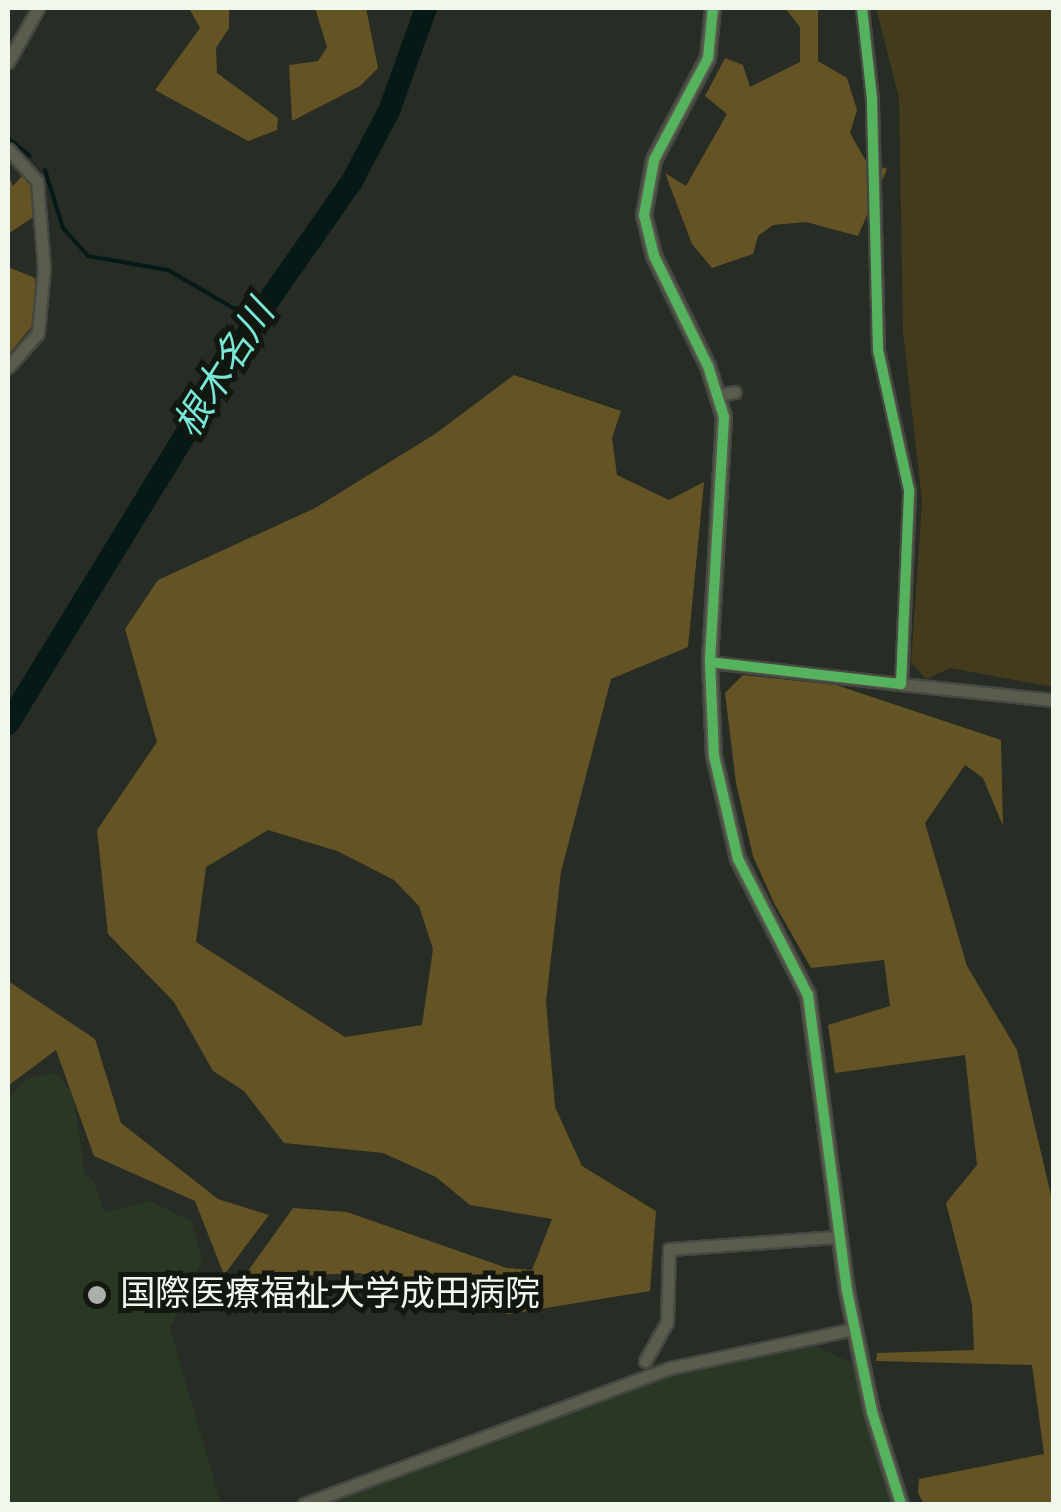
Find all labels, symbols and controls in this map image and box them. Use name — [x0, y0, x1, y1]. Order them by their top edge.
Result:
water label: 根木名川 — [166, 293, 286, 447]
place label: 国際医療福祉大学成田病院 — [120, 1274, 540, 1316]
marker: 国際医療福祉大学成田病院 — [84, 1282, 110, 1308]

